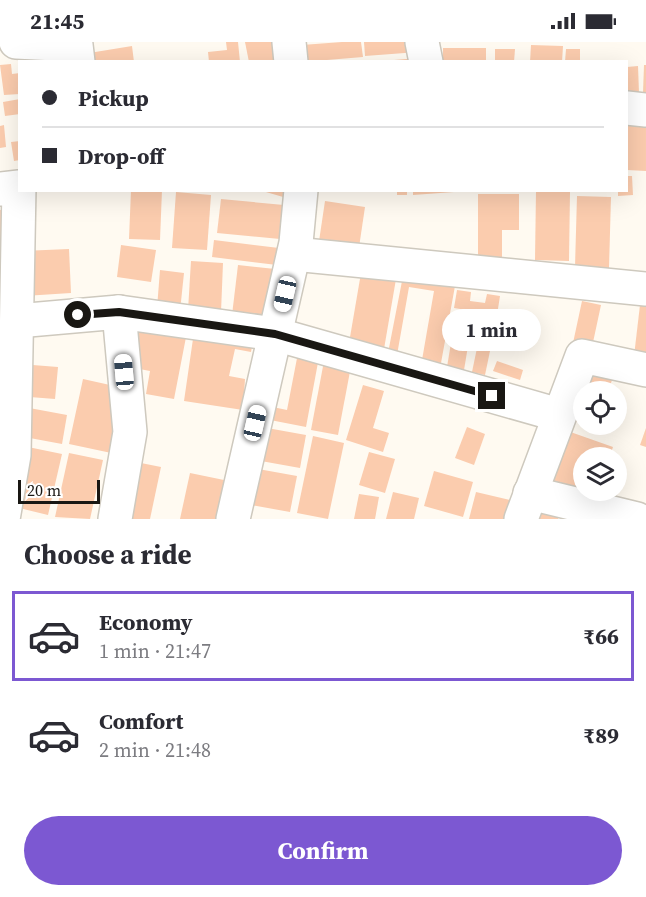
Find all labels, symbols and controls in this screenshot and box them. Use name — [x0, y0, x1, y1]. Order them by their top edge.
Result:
text: 21:45 — [30, 6, 84, 36]
text: Pickup — [78, 83, 149, 113]
text: Drop-off — [78, 141, 164, 171]
car — [272, 274, 298, 314]
route start — [64, 301, 91, 328]
callout: 1 min — [442, 309, 542, 351]
text: 1 min — [466, 316, 517, 344]
car — [113, 353, 135, 391]
map controls — [573, 381, 627, 501]
button: locate — [573, 381, 627, 435]
route end — [478, 382, 505, 409]
car — [242, 403, 268, 443]
button: layers — [573, 447, 627, 501]
scale bar — [18, 477, 100, 504]
text: 20 m — [27, 479, 61, 501]
text: Choose a ride — [24, 536, 192, 573]
text: Economy — [99, 607, 193, 637]
icon: car — [27, 609, 81, 663]
text: ₹66 — [583, 621, 619, 651]
text: 1 min · 21:47 — [99, 637, 211, 665]
text: Comfort — [99, 706, 183, 736]
icon: car — [27, 708, 81, 762]
text: ₹89 — [583, 720, 619, 750]
text: 2 min · 21:48 — [99, 736, 211, 764]
button: Confirm — [24, 816, 622, 885]

